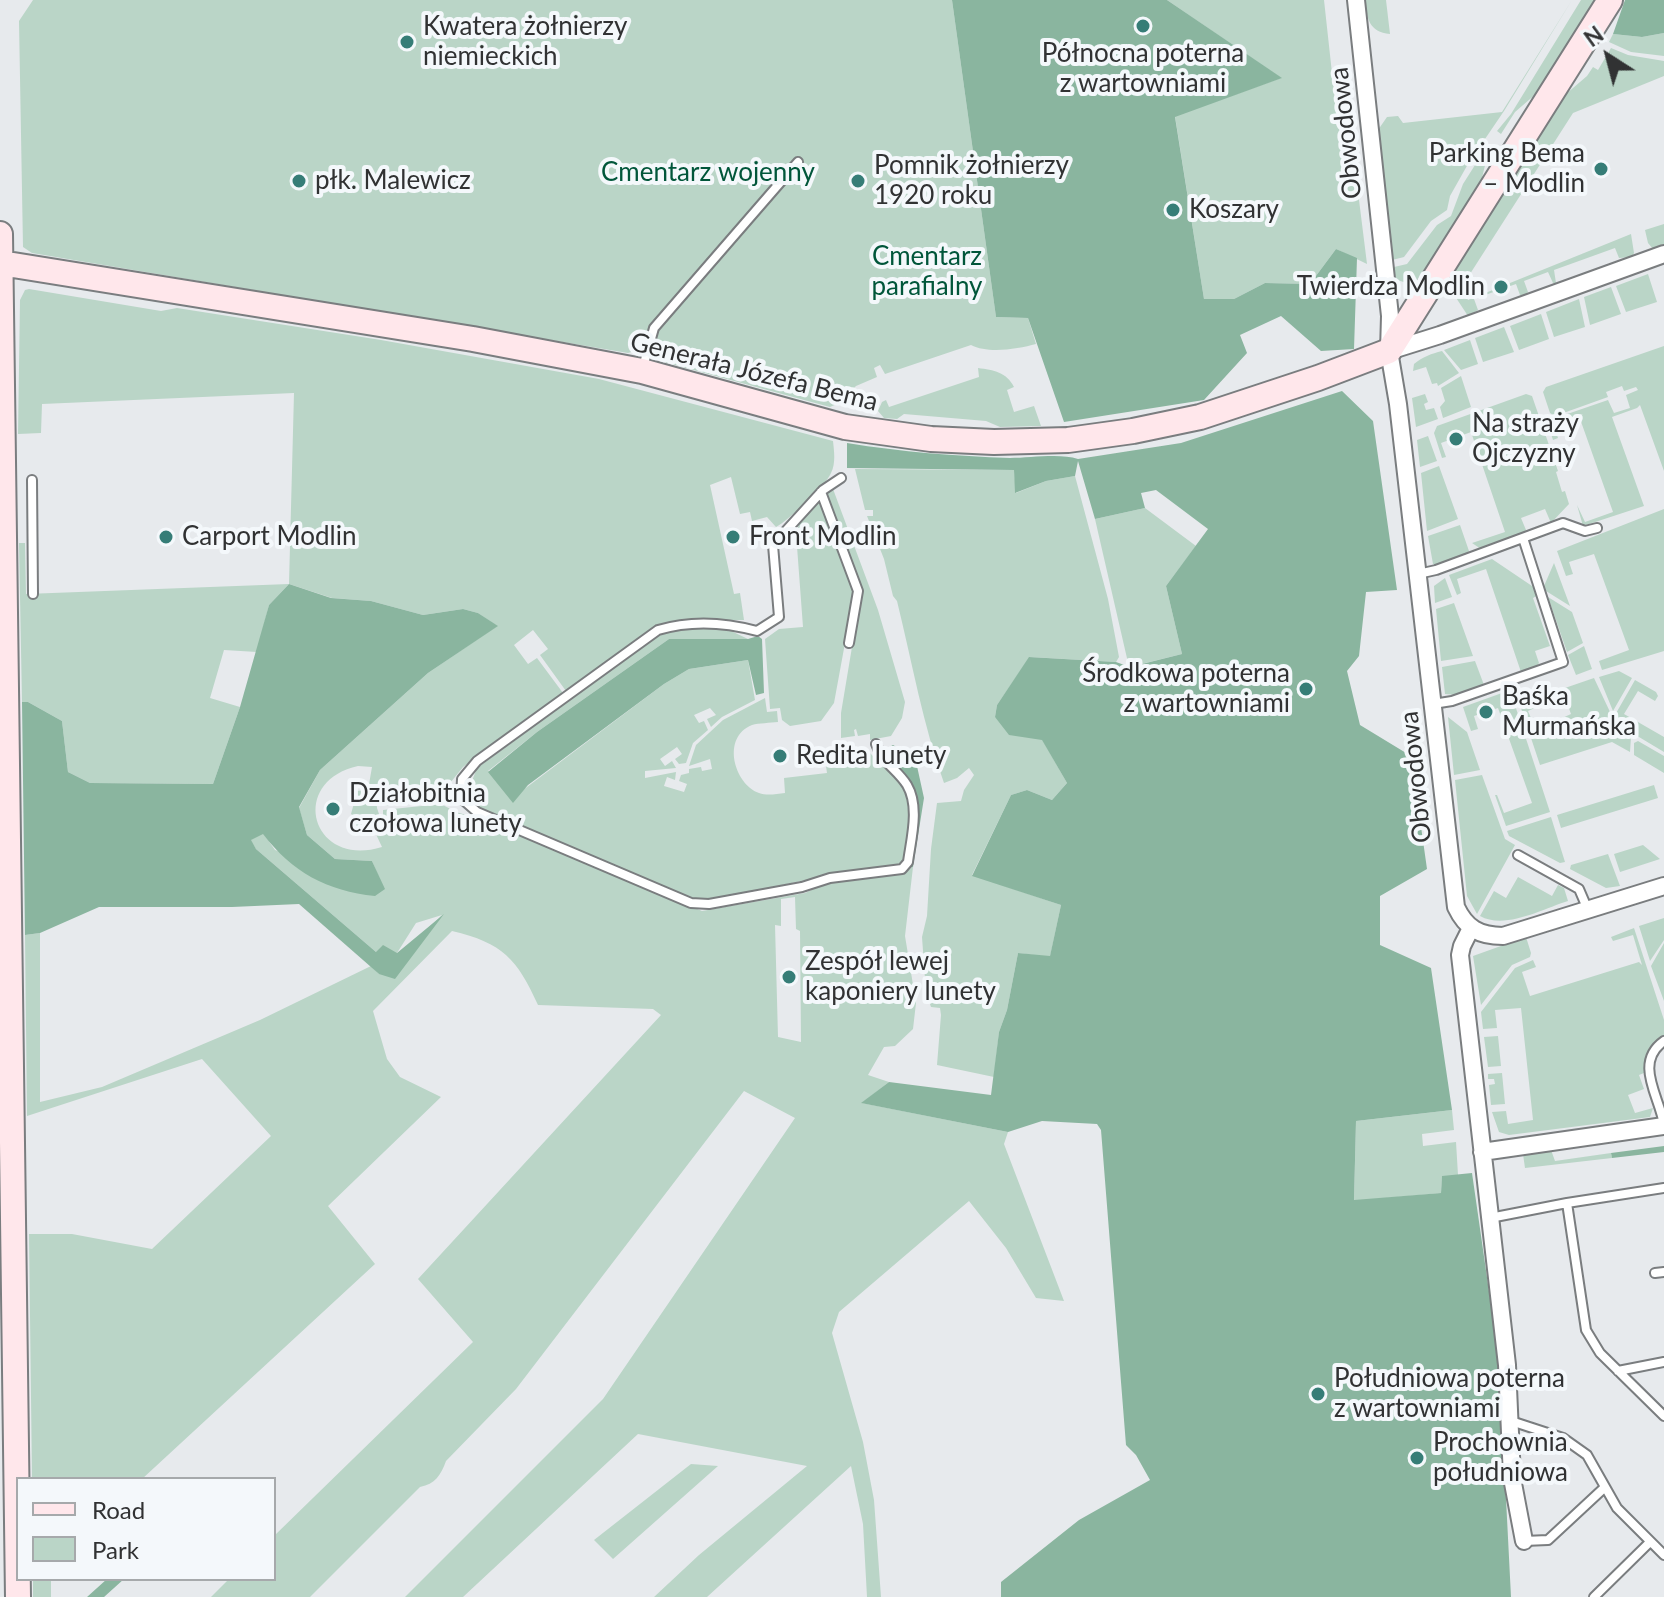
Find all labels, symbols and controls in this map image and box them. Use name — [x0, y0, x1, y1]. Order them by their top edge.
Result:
place label: Kwatera żołnierzy niemieckich — [423, 11, 627, 72]
north arrow — [1568, 16, 1648, 96]
marker: Północna poterna z wartowniami — [1134, 17, 1152, 35]
text: N — [1579, 20, 1608, 52]
marker: Kwatera żołnierzy niemieckich — [398, 33, 416, 51]
place label: Północna poterna z wartowniami — [1042, 38, 1244, 100]
street label: Obwodowa — [1324, 66, 1368, 200]
place label: Parking Bema – Modlin — [1429, 138, 1585, 200]
place label: Pomnik żołnierzy 1920 roku — [874, 150, 1069, 212]
park label: Cmentarz wojenny — [601, 157, 815, 189]
marker: Parking Bema – Modlin — [1592, 160, 1610, 178]
place label: płk. Malewicz — [315, 165, 471, 197]
marker: płk. Malewicz — [290, 172, 308, 190]
marker: Pomnik żołnierzy 1920 roku — [849, 172, 867, 190]
place label: Koszary — [1189, 194, 1279, 226]
marker: Koszary — [1164, 201, 1182, 219]
park label: Cmentarz parafialny — [871, 241, 983, 302]
place label: Twierdza Modlin — [1297, 271, 1485, 303]
marker: Twierdza Modlin — [1492, 278, 1510, 296]
street label: Generała Józefa Bema — [627, 326, 881, 418]
place label: Na straży Ojczyzny — [1472, 408, 1579, 470]
marker: Na straży Ojczyzny — [1447, 430, 1465, 448]
place label: Carport Modlin — [182, 521, 356, 553]
place label: Front Modlin — [749, 521, 896, 553]
marker: Carport Modlin — [157, 528, 175, 546]
marker: Front Modlin — [724, 528, 742, 546]
place label: Środkowa poterna z wartowniami — [1082, 658, 1290, 720]
marker: Środkowa poterna z wartowniami — [1297, 680, 1315, 698]
place label: Baśka Murmańska — [1502, 681, 1636, 742]
marker: Baśka Murmańska — [1477, 703, 1495, 721]
street label: Obwodowa — [1394, 710, 1438, 844]
place label: Redita lunety — [796, 740, 946, 772]
marker: Redita lunety — [771, 747, 789, 765]
place label: Działobitnia czołowa lunety — [349, 778, 522, 840]
marker: Działobitnia czołowa lunety — [324, 800, 342, 818]
place label: Zespół lewej kaponiery lunety — [805, 946, 996, 1008]
marker: Zespół lewej kaponiery lunety — [780, 968, 798, 986]
place label: Południowa poterna z wartowniami — [1334, 1363, 1565, 1424]
marker: Południowa poterna z wartowniami — [1309, 1385, 1327, 1403]
place label: Prochownia południowa — [1433, 1427, 1568, 1488]
marker: Prochownia południowa — [1408, 1449, 1426, 1467]
legend — [16, 1477, 276, 1581]
text: Road — [92, 1495, 145, 1524]
text: Park — [92, 1535, 139, 1564]

